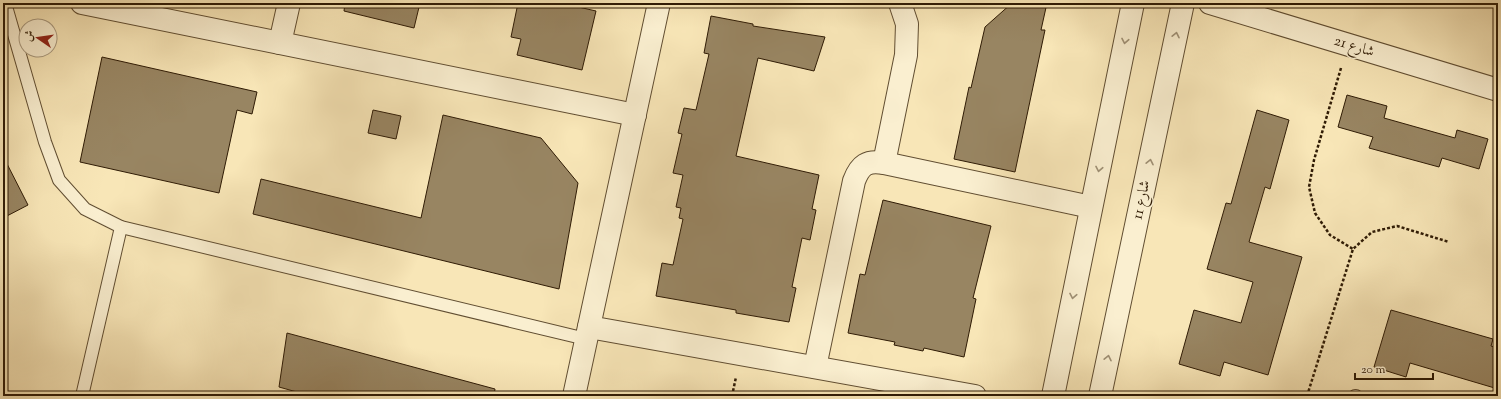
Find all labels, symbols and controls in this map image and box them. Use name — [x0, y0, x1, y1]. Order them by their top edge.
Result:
north arrow — [18, 18, 58, 58]
text: ش — [20, 29, 38, 43]
street label: شارع 21 — [1331, 31, 1377, 64]
one-way arrow — [1172, 32, 1180, 38]
one-way arrow — [1121, 38, 1129, 44]
one-way arrow — [1145, 159, 1153, 165]
one-way arrow — [1095, 165, 1103, 172]
street label: شارع 11 — [1128, 179, 1157, 222]
one-way arrow — [1069, 293, 1078, 299]
one-way arrow — [1104, 355, 1112, 361]
scale bar — [1355, 355, 1433, 381]
text: 20 m — [1361, 361, 1386, 379]

